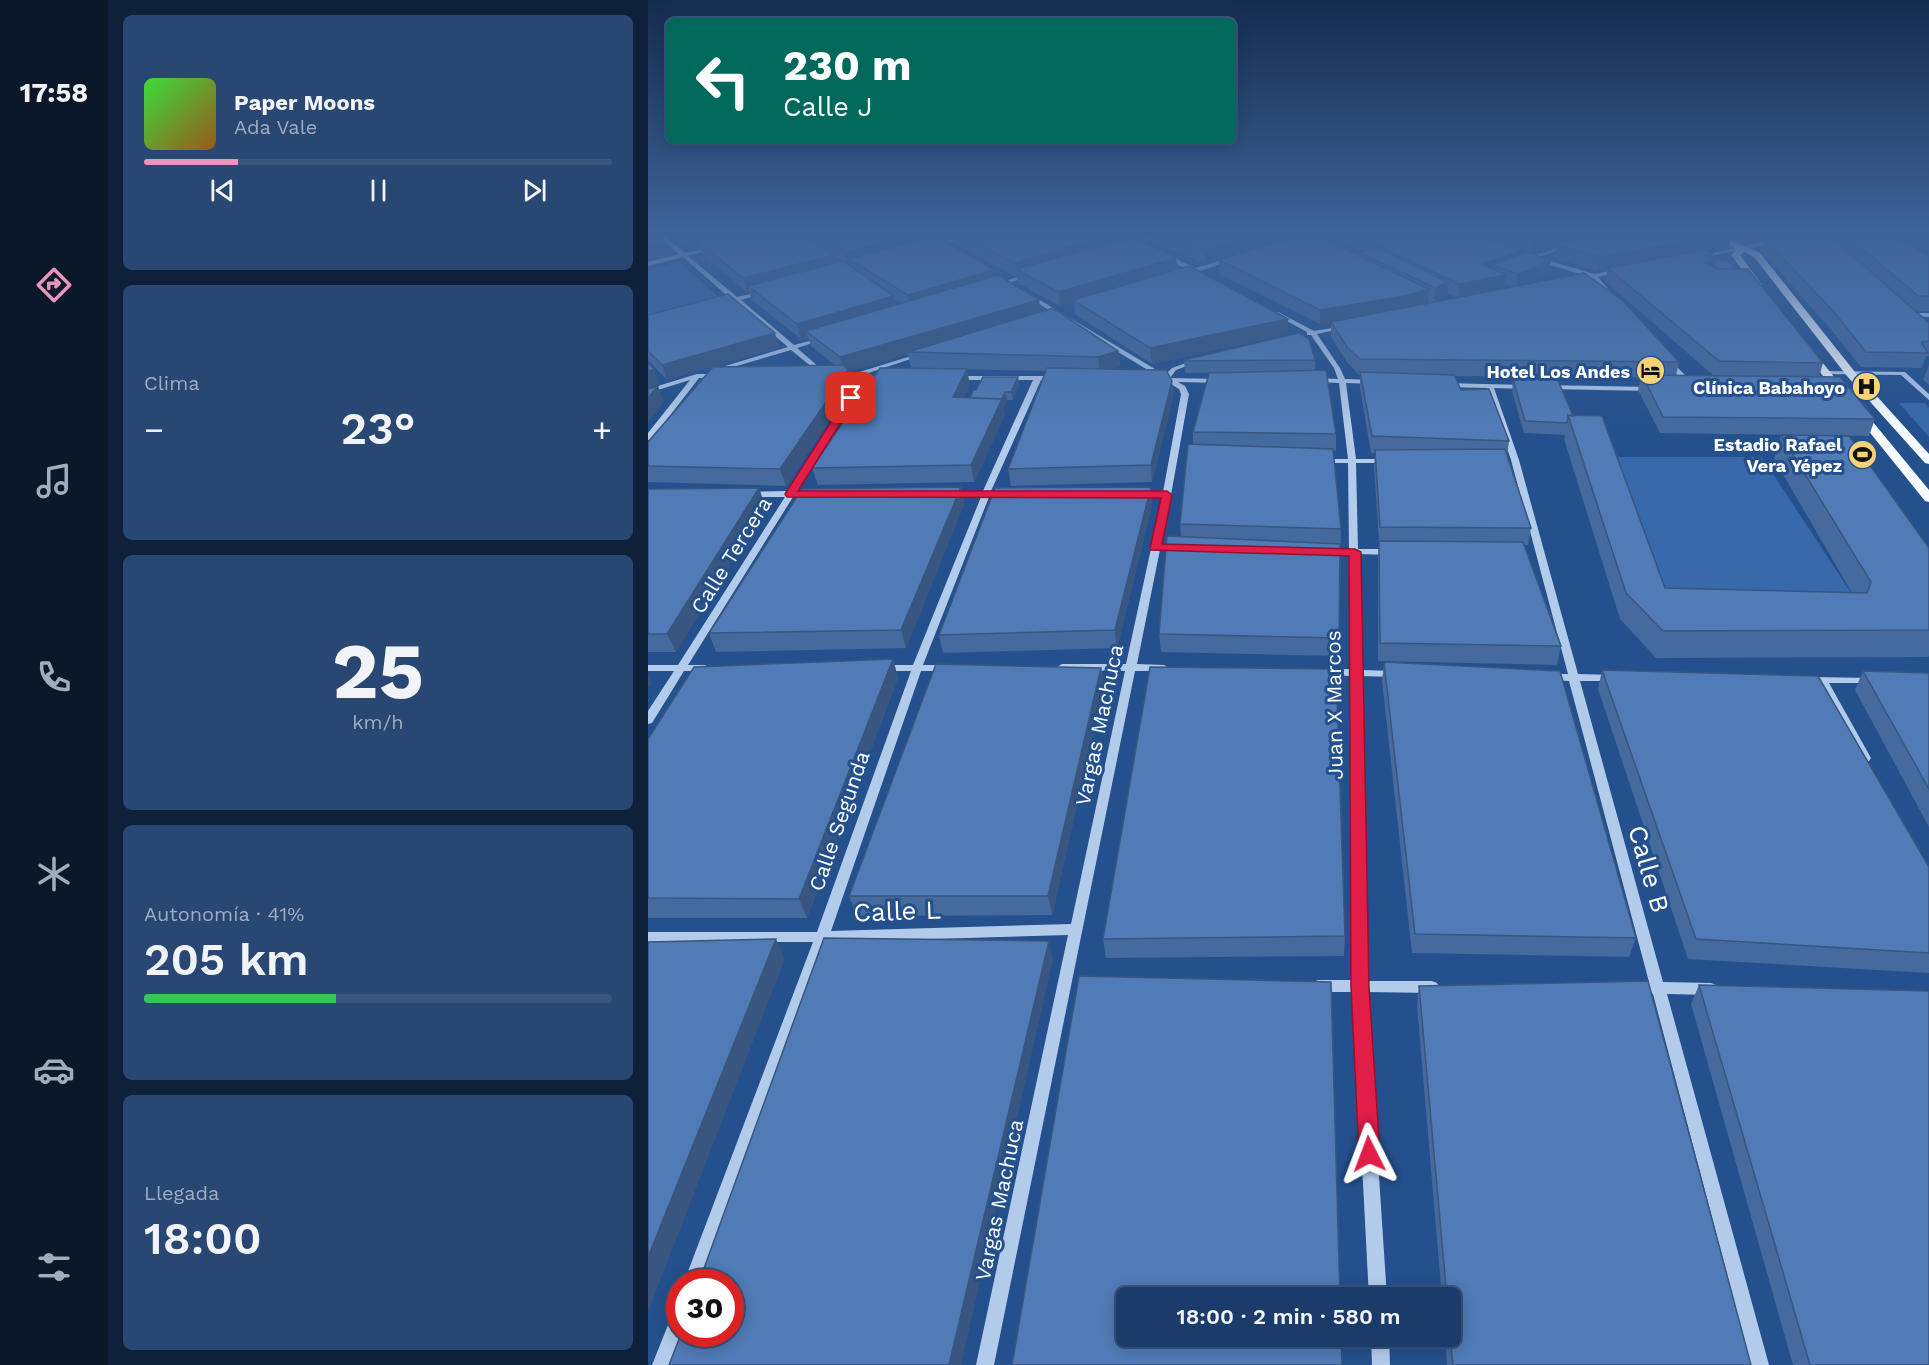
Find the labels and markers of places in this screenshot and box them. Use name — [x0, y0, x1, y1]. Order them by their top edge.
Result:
hotel icon: Hotel Los Andes — [1635, 355, 1667, 387]
place label: Hotel Los Andes — [1486, 361, 1630, 382]
hospital icon: Clínica Babahoyo — [1850, 371, 1882, 403]
pin — [825, 372, 876, 423]
place label: Clínica Babahoyo — [1693, 377, 1845, 398]
place label: Estadio Rafael Vera Yépez — [1714, 434, 1842, 476]
sports icon: Estadio Rafael Vera Yépez — [1847, 438, 1879, 470]

